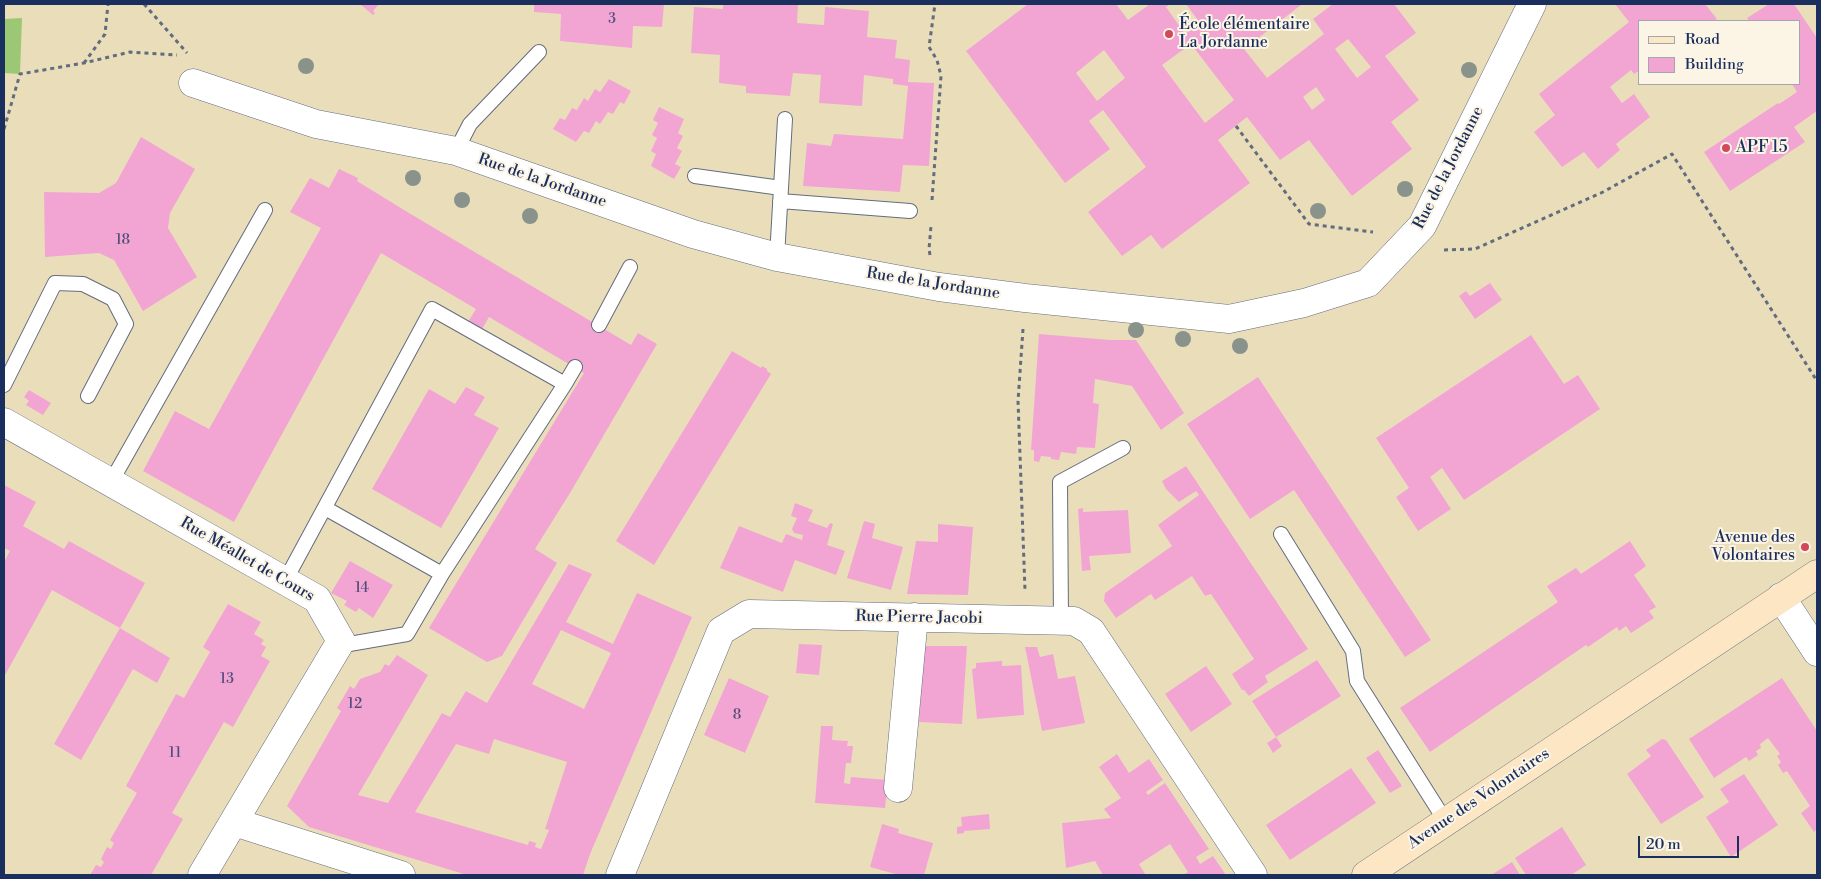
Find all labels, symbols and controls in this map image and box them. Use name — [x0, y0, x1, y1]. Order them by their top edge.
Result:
house number: 3 — [608, 12, 616, 28]
place label: École élémentaire La Jordanne — [1179, 15, 1310, 53]
legend — [1638, 20, 1801, 85]
marker: École élémentaire La Jordanne — [1163, 28, 1175, 40]
text: Road — [1685, 30, 1720, 49]
text: Building — [1685, 55, 1744, 74]
street label: Rue de la Jordanne — [1410, 103, 1488, 233]
place label: APF 15 — [1736, 138, 1787, 158]
marker: APF 15 — [1720, 142, 1732, 154]
street label: Rue de la Jordanne — [475, 150, 609, 212]
house number: 18 — [116, 233, 130, 249]
street label: Rue de la Jordanne — [865, 264, 1001, 304]
street label: Rue Méallet de Cours — [176, 514, 318, 606]
place label: Avenue des Volontaires — [1712, 528, 1795, 566]
marker: Avenue des Volontaires — [1799, 541, 1811, 553]
house number: 14 — [355, 581, 369, 597]
street label: Rue Pierre Jacobi — [855, 607, 983, 629]
house number: 13 — [220, 672, 234, 688]
house number: 12 — [348, 697, 362, 713]
house number: 8 — [733, 708, 741, 724]
street label: Avenue des Volontaires — [1404, 744, 1554, 854]
house number: 11 — [169, 746, 181, 762]
scale bar — [1641, 826, 1742, 858]
text: 20 m — [1646, 835, 1681, 854]

